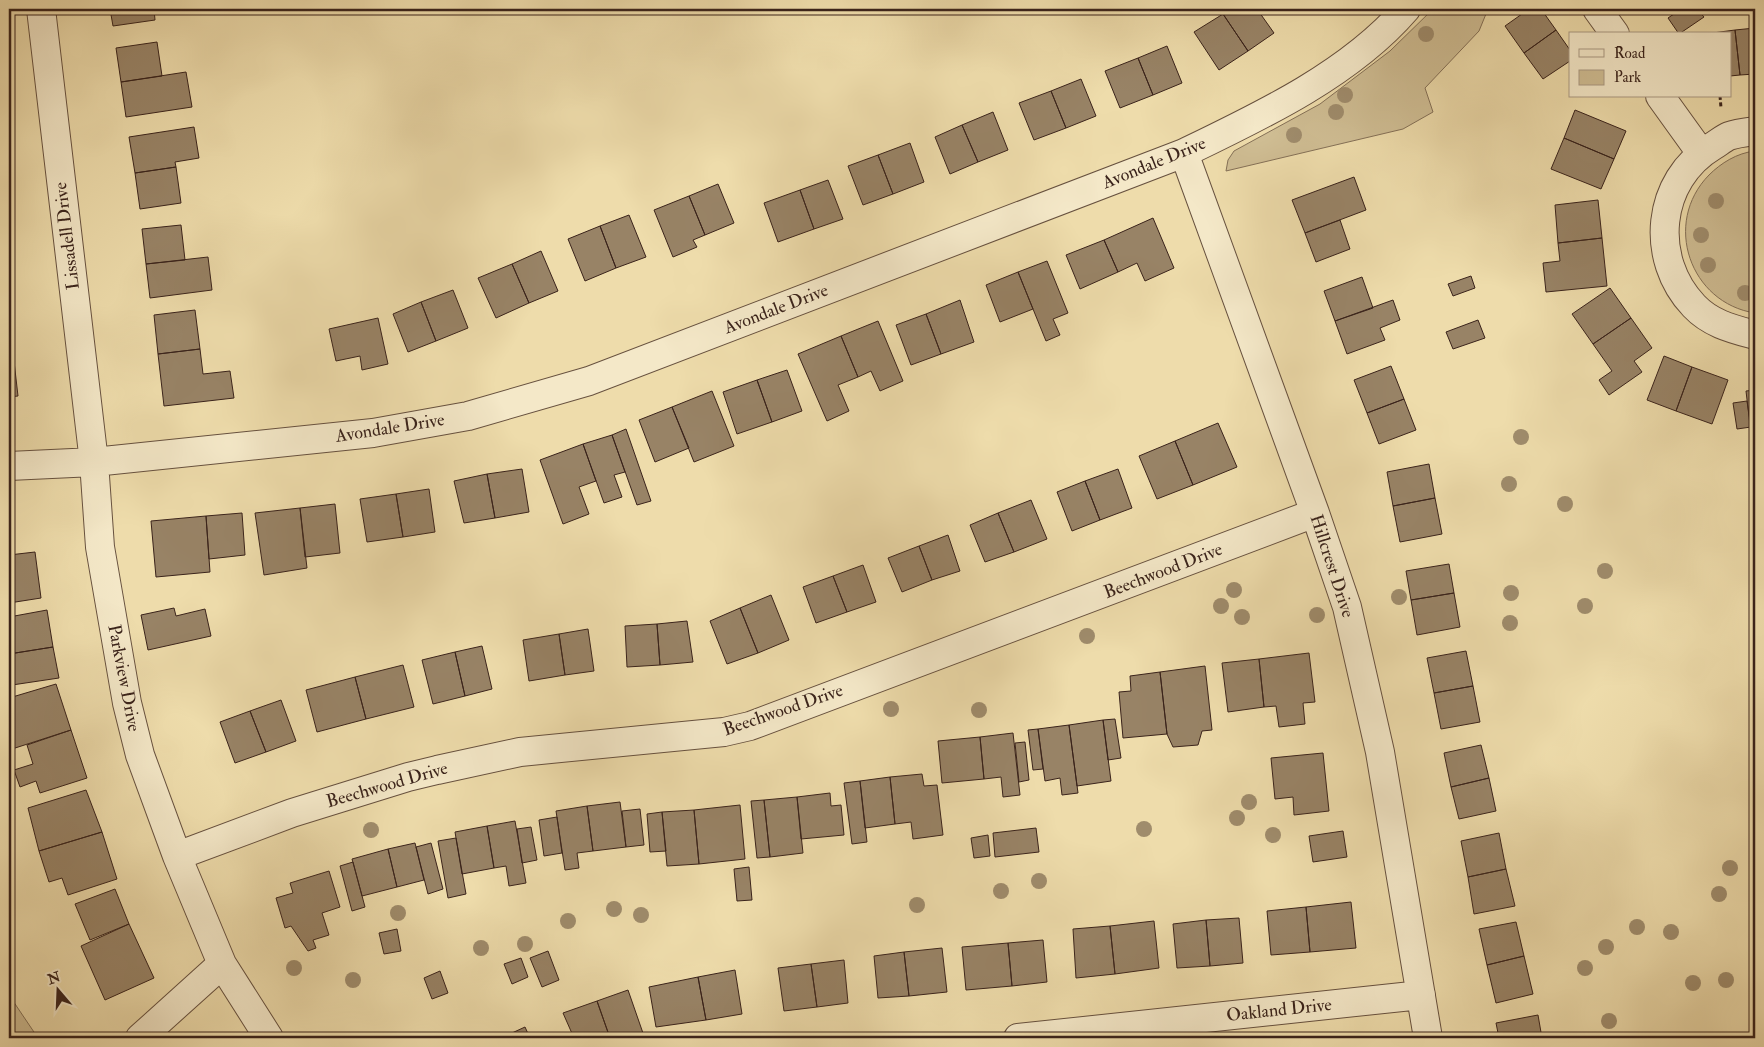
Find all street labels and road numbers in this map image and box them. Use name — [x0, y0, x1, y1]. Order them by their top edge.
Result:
street label: Avondale Drive — [1098, 132, 1210, 195]
street label: Lissadell Drive — [49, 180, 85, 291]
street label: Avondale Drive — [720, 278, 832, 340]
street label: Avondale Drive — [333, 408, 447, 448]
street label: Hillcrest Drive — [1305, 511, 1360, 621]
street label: Beechwood Drive — [1100, 538, 1226, 604]
street label: Parkview Drive — [102, 622, 146, 734]
street label: Beechwood Drive — [720, 679, 847, 741]
street label: Beechwood Drive — [324, 757, 451, 813]
street label: Oakland Drive — [1225, 993, 1333, 1027]

